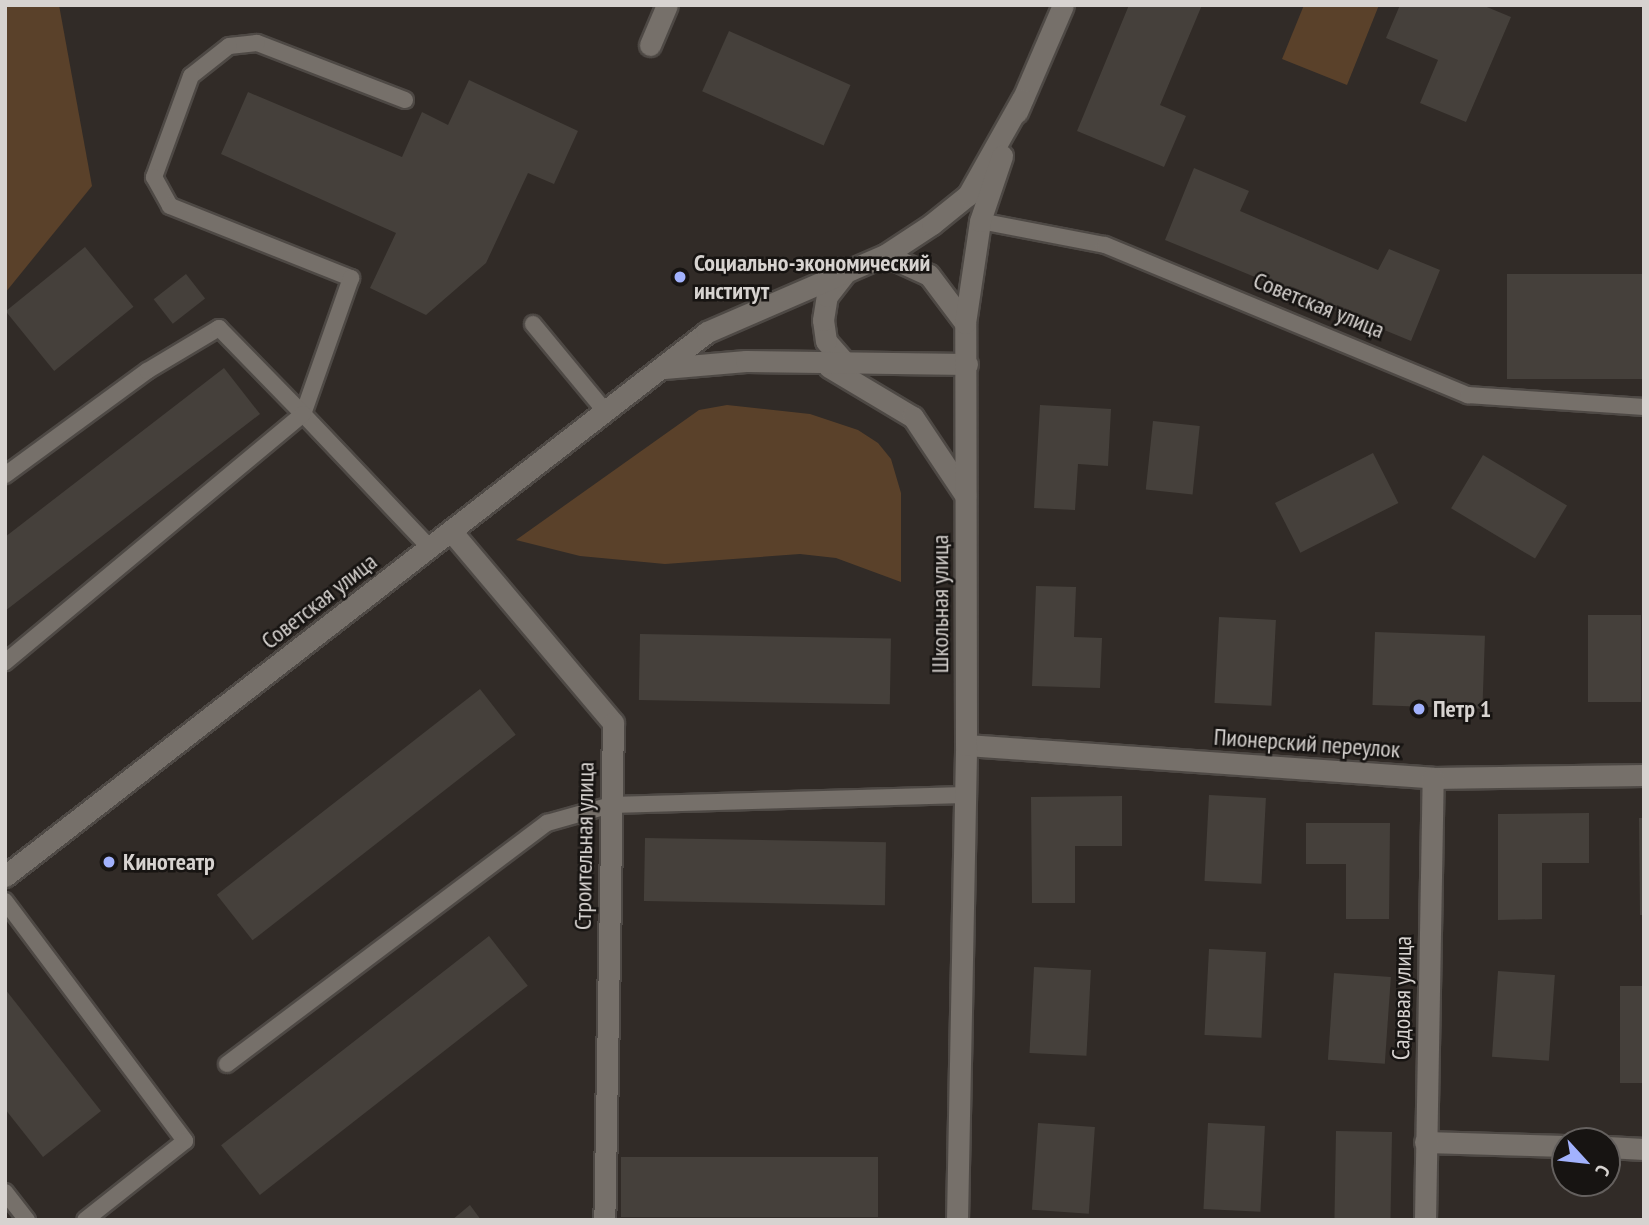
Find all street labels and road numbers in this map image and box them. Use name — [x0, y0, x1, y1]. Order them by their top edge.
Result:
street label: Советская улица — [1249, 266, 1389, 344]
street label: Школьная улица — [926, 535, 954, 673]
street label: Советская улица — [255, 547, 383, 655]
street label: Пионерский переулок — [1213, 722, 1401, 764]
street label: Строительная улица — [568, 762, 600, 930]
street label: Садовая улица — [1387, 936, 1417, 1060]

